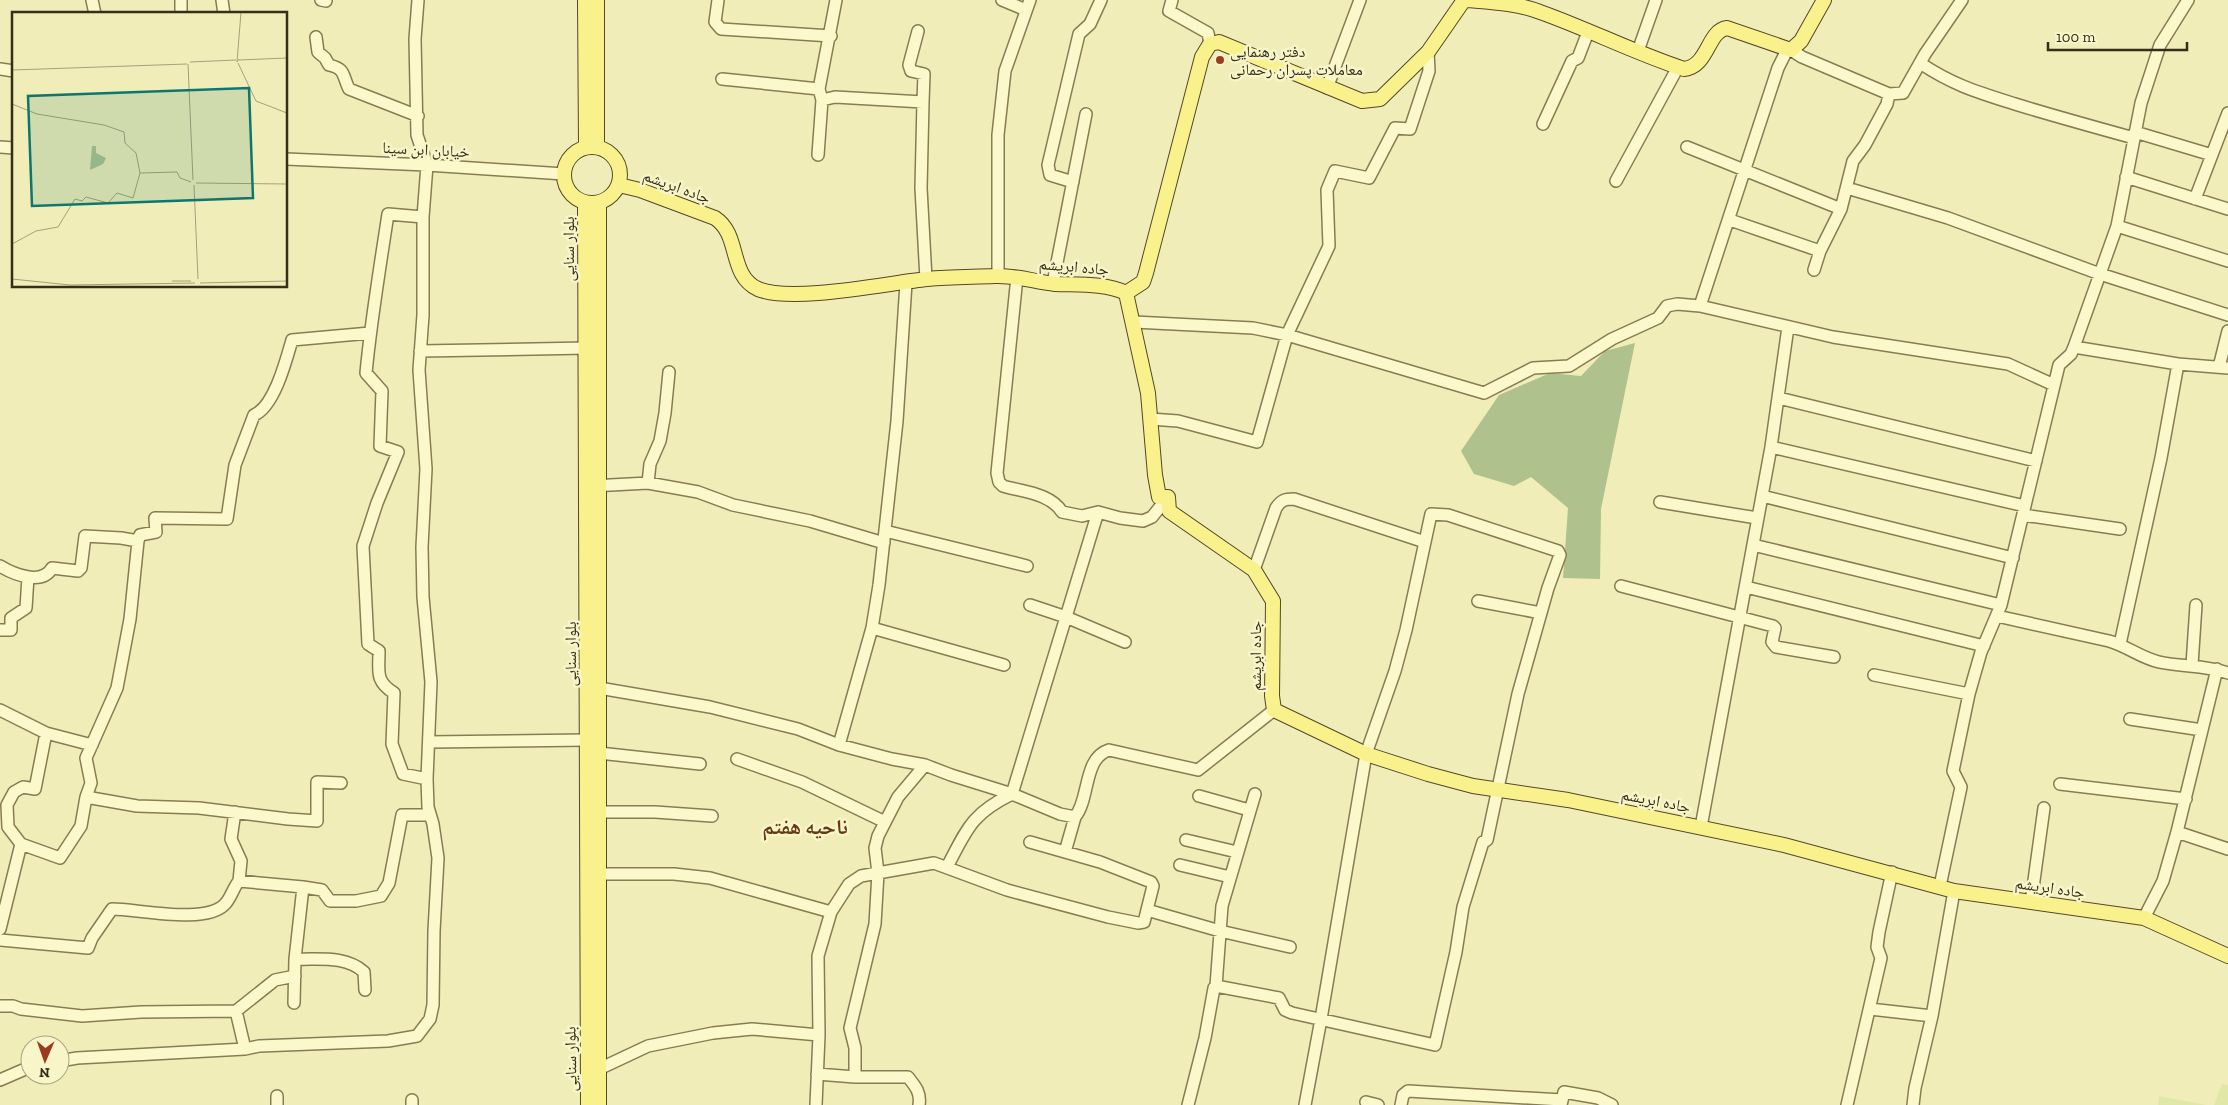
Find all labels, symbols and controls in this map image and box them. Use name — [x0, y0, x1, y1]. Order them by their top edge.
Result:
inset map — [12, 12, 288, 288]
scale bar — [2048, 20, 2187, 52]
text: 100 m — [2056, 28, 2095, 46]
place label: دفتر رهنمایی معاملات پسران رحمانی — [1230, 42, 1363, 80]
marker: دفتر رهنمایی معاملات پسران رحمانی — [1214, 54, 1226, 66]
street label: خیابان ابن سینا — [382, 138, 470, 162]
street label: جاده ابریشم — [640, 166, 713, 208]
street label: بلوار سنایی — [559, 216, 579, 282]
street label: جاده ابریشم — [1038, 254, 1110, 280]
street label: بلوار سنایی — [561, 621, 581, 687]
street label: جاده ابریشم — [1246, 621, 1266, 691]
street label: جاده ابریشم — [1619, 784, 1692, 817]
district label: ناحیه هفتم — [762, 814, 848, 841]
street label: جاده ابریشم — [2014, 873, 2086, 903]
street label: بلوار سنایی — [560, 1026, 582, 1092]
north arrow — [20, 1035, 70, 1085]
text: N — [39, 1064, 50, 1081]

